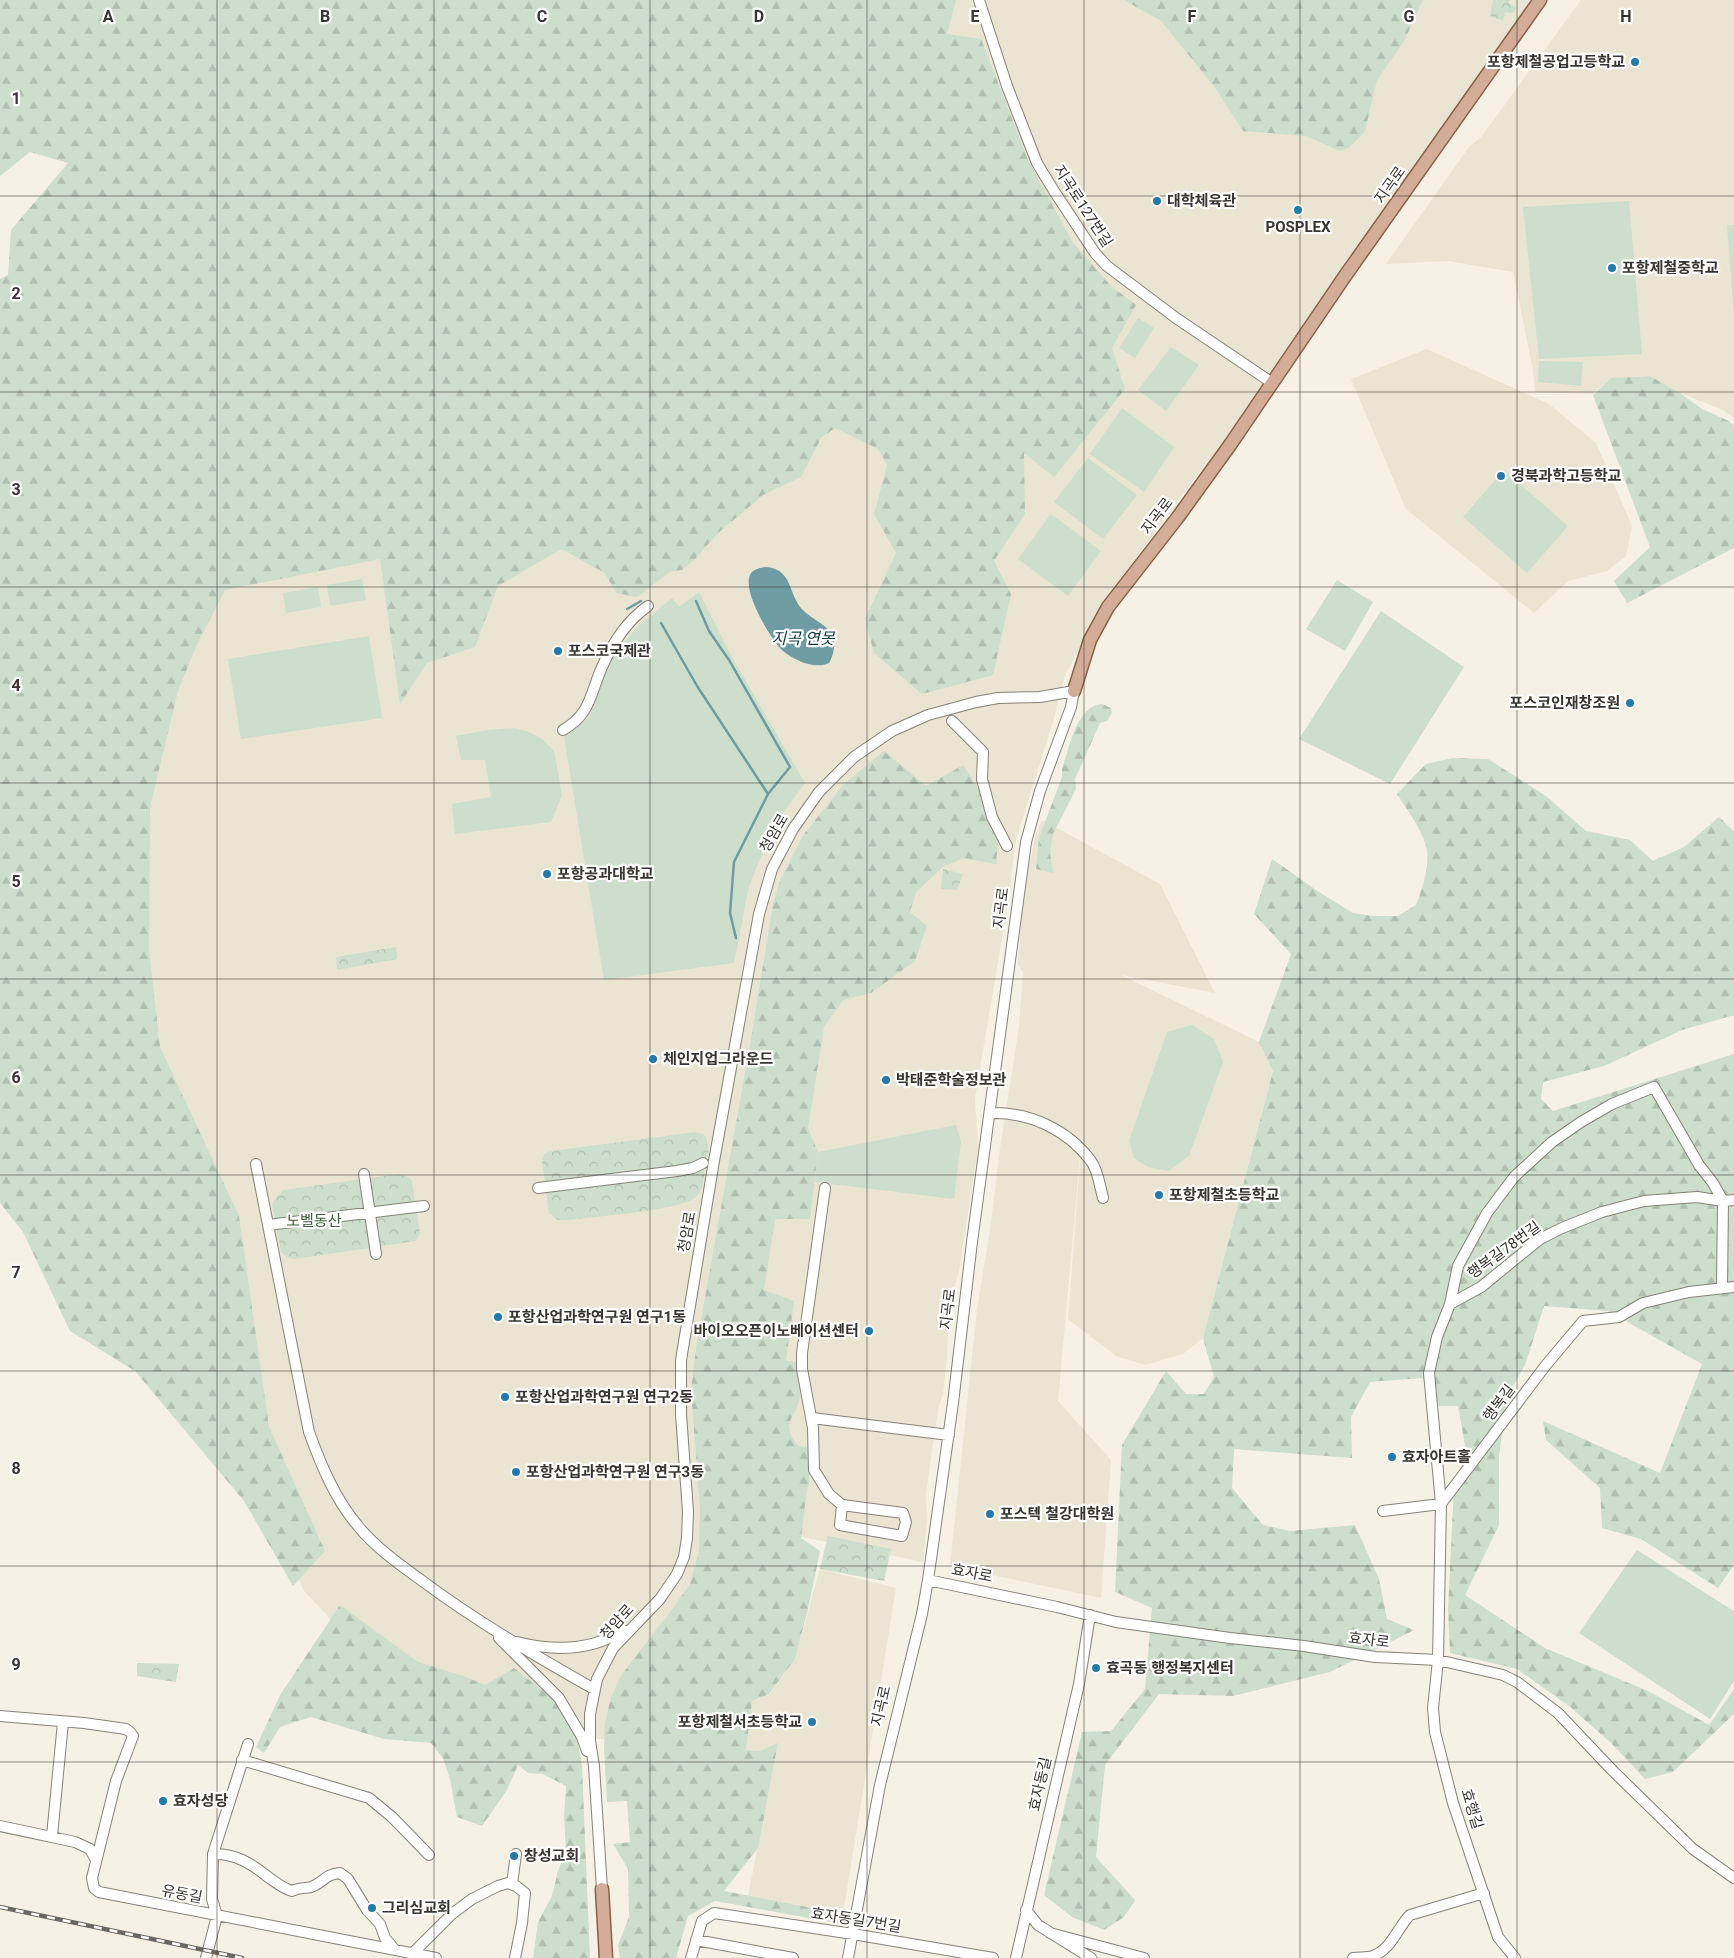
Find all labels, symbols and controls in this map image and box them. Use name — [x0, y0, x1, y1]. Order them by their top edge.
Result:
text: A — [103, 7, 114, 26]
text: B — [320, 7, 330, 26]
text: C — [537, 7, 547, 26]
text: D — [754, 7, 764, 26]
text: E — [971, 7, 980, 26]
text: F — [1188, 7, 1197, 26]
text: G — [1404, 7, 1415, 26]
text: H — [1620, 7, 1632, 26]
place label: 포항제철공업고등학교 — [1487, 53, 1625, 71]
marker: 포항제철공업고등학교 — [1629, 56, 1641, 68]
text: 1 — [11, 89, 21, 108]
street label: 지곡로127번길 — [1050, 162, 1116, 250]
street label: 지곡로 — [1371, 163, 1409, 207]
place label: 대학체육관 — [1167, 192, 1236, 210]
marker: 대학체육관 — [1151, 195, 1163, 207]
marker: POSPLEX — [1292, 204, 1304, 216]
place label: POSPLEX — [1266, 218, 1331, 236]
place label: 포항제철중학교 — [1622, 259, 1719, 277]
marker: 포항제철중학교 — [1606, 262, 1618, 274]
text: 2 — [11, 284, 21, 303]
place label: 경북과학고등학교 — [1511, 467, 1622, 485]
marker: 경북과학고등학교 — [1495, 470, 1507, 482]
text: 3 — [11, 480, 21, 499]
street label: 지곡로 — [1137, 494, 1177, 538]
water label: 지곡 연못 — [772, 629, 836, 648]
place label: 포스코국제관 — [568, 642, 651, 660]
marker: 포스코국제관 — [552, 645, 564, 657]
text: 4 — [11, 676, 21, 695]
place label: 포스코인재창조원 — [1510, 694, 1620, 712]
marker: 포스코인재창조원 — [1624, 697, 1636, 709]
street label: 청암로 — [756, 811, 792, 855]
place label: 포항공과대학교 — [557, 865, 654, 883]
marker: 포항공과대학교 — [541, 868, 553, 880]
text: 5 — [11, 872, 21, 891]
street label: 지곡로 — [990, 886, 1012, 930]
place label: 체인지업그라운드 — [663, 1050, 774, 1068]
marker: 체인지업그라운드 — [647, 1053, 659, 1065]
text: 6 — [11, 1068, 21, 1087]
place label: 박태준학술정보관 — [896, 1071, 1007, 1089]
marker: 박태준학술정보관 — [880, 1074, 892, 1086]
place label: 포항제철초등학교 — [1169, 1186, 1280, 1204]
marker: 포항제철초등학교 — [1153, 1189, 1165, 1201]
street label: 청암로 — [675, 1210, 699, 1254]
park label: 노벨동산 — [286, 1212, 342, 1230]
street label: 행복길78번길 — [1464, 1217, 1544, 1283]
text: 7 — [11, 1263, 21, 1282]
street label: 지곡로 — [937, 1287, 959, 1331]
place label: 포항산업과학연구원 연구1동 — [508, 1308, 686, 1326]
marker: 포항산업과학연구원 연구1동 — [492, 1311, 504, 1323]
place label: 바이오오픈이노베이션센터 — [693, 1322, 859, 1340]
marker: 바이오오픈이노베이션센터 — [863, 1325, 875, 1337]
street label: 행복길 — [1479, 1381, 1519, 1425]
place label: 포항산업과학연구원 연구2동 — [515, 1388, 693, 1406]
marker: 포항산업과학연구원 연구2동 — [499, 1391, 511, 1403]
place label: 효자아트홀 — [1402, 1448, 1471, 1466]
marker: 효자아트홀 — [1386, 1451, 1398, 1463]
text: 8 — [11, 1459, 21, 1478]
place label: 포항산업과학연구원 연구3동 — [526, 1463, 704, 1481]
marker: 포항산업과학연구원 연구3동 — [510, 1466, 522, 1478]
place label: 포스텍 철강대학원 — [1000, 1505, 1114, 1523]
marker: 포스텍 철강대학원 — [984, 1508, 996, 1520]
street label: 효자로 — [950, 1560, 994, 1586]
street label: 청암로 — [596, 1601, 638, 1643]
street label: 효자로 — [1347, 1629, 1391, 1651]
text: 9 — [11, 1655, 21, 1674]
place label: 효곡동 행정복지센터 — [1106, 1659, 1234, 1677]
marker: 효곡동 행정복지센터 — [1090, 1662, 1102, 1674]
street label: 지곡로 — [868, 1684, 894, 1728]
place label: 포항제철서초등학교 — [678, 1713, 802, 1731]
marker: 포항제철서초등학교 — [806, 1716, 818, 1728]
street label: 효자동길 — [1025, 1755, 1055, 1813]
street label: 효행길 — [1457, 1787, 1487, 1831]
place label: 효자성당 — [173, 1792, 228, 1810]
marker: 효자성당 — [157, 1795, 169, 1807]
place label: 창성교회 — [524, 1847, 579, 1865]
marker: 창성교회 — [508, 1850, 520, 1862]
street label: 유동길 — [160, 1881, 204, 1907]
place label: 그리심교회 — [382, 1899, 451, 1917]
marker: 그리심교회 — [366, 1902, 378, 1914]
street label: 효자동길7번길 — [810, 1904, 902, 1936]

